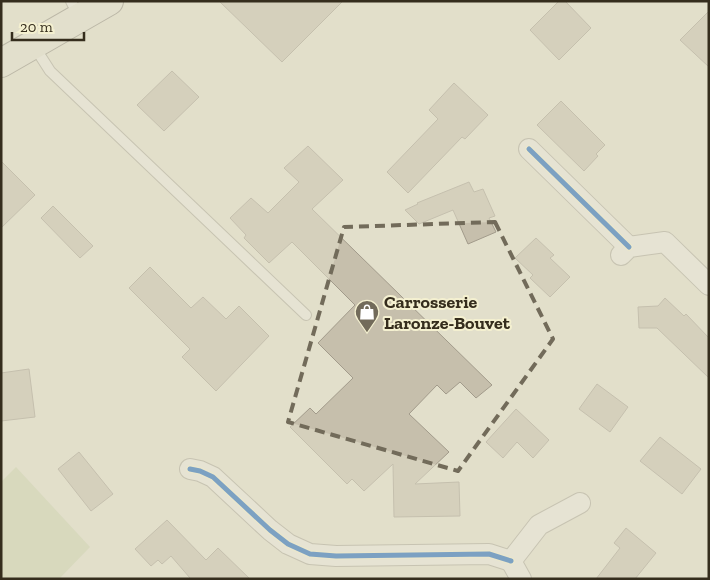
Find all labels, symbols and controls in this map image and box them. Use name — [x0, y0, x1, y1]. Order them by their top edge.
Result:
scale bar — [12, 10, 85, 42]
text: 20 m — [20, 18, 53, 36]
place label: Carrosserie Laronze-Bouvet — [384, 291, 511, 334]
shop icon: Carrosserie Laronze-Bouvet — [354, 299, 380, 333]

